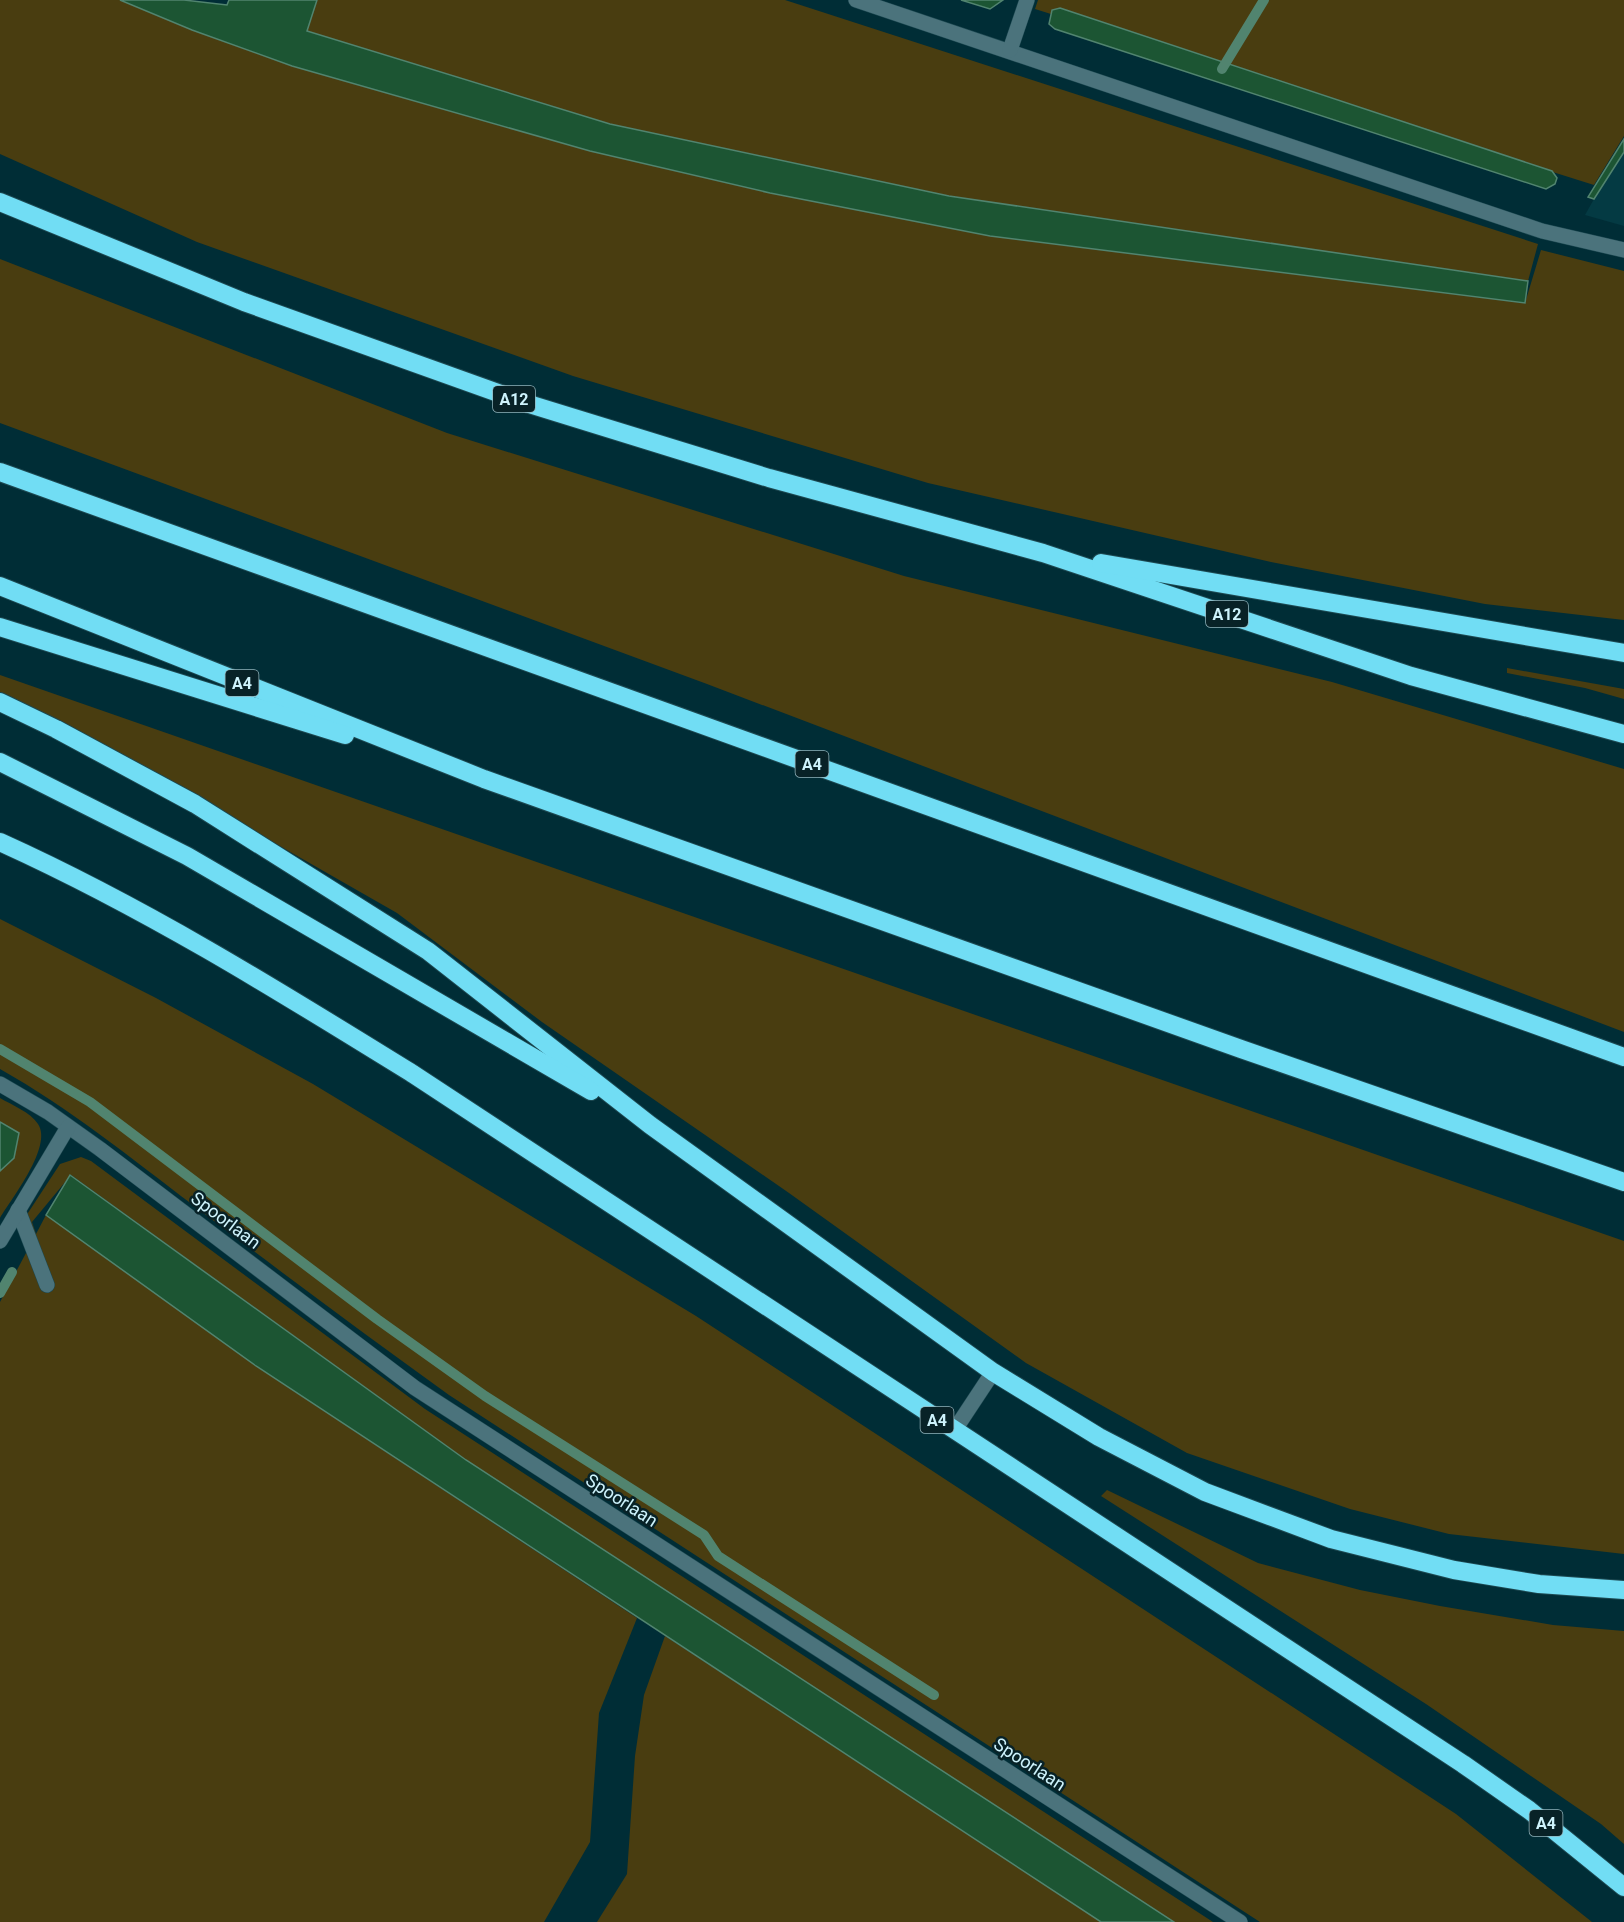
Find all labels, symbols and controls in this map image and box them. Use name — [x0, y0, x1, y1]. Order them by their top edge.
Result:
road number: A12 — [493, 386, 535, 412]
road number: A12 — [1206, 601, 1248, 627]
road number: A4 — [226, 670, 258, 696]
road number: A4 — [796, 751, 828, 777]
street label: Spoorlaan — [187, 1187, 265, 1253]
road number: A4 — [920, 1407, 954, 1433]
street label: Spoorlaan — [582, 1469, 662, 1531]
street label: Spoorlaan — [990, 1733, 1070, 1795]
road number: A4 — [1530, 1810, 1562, 1836]

